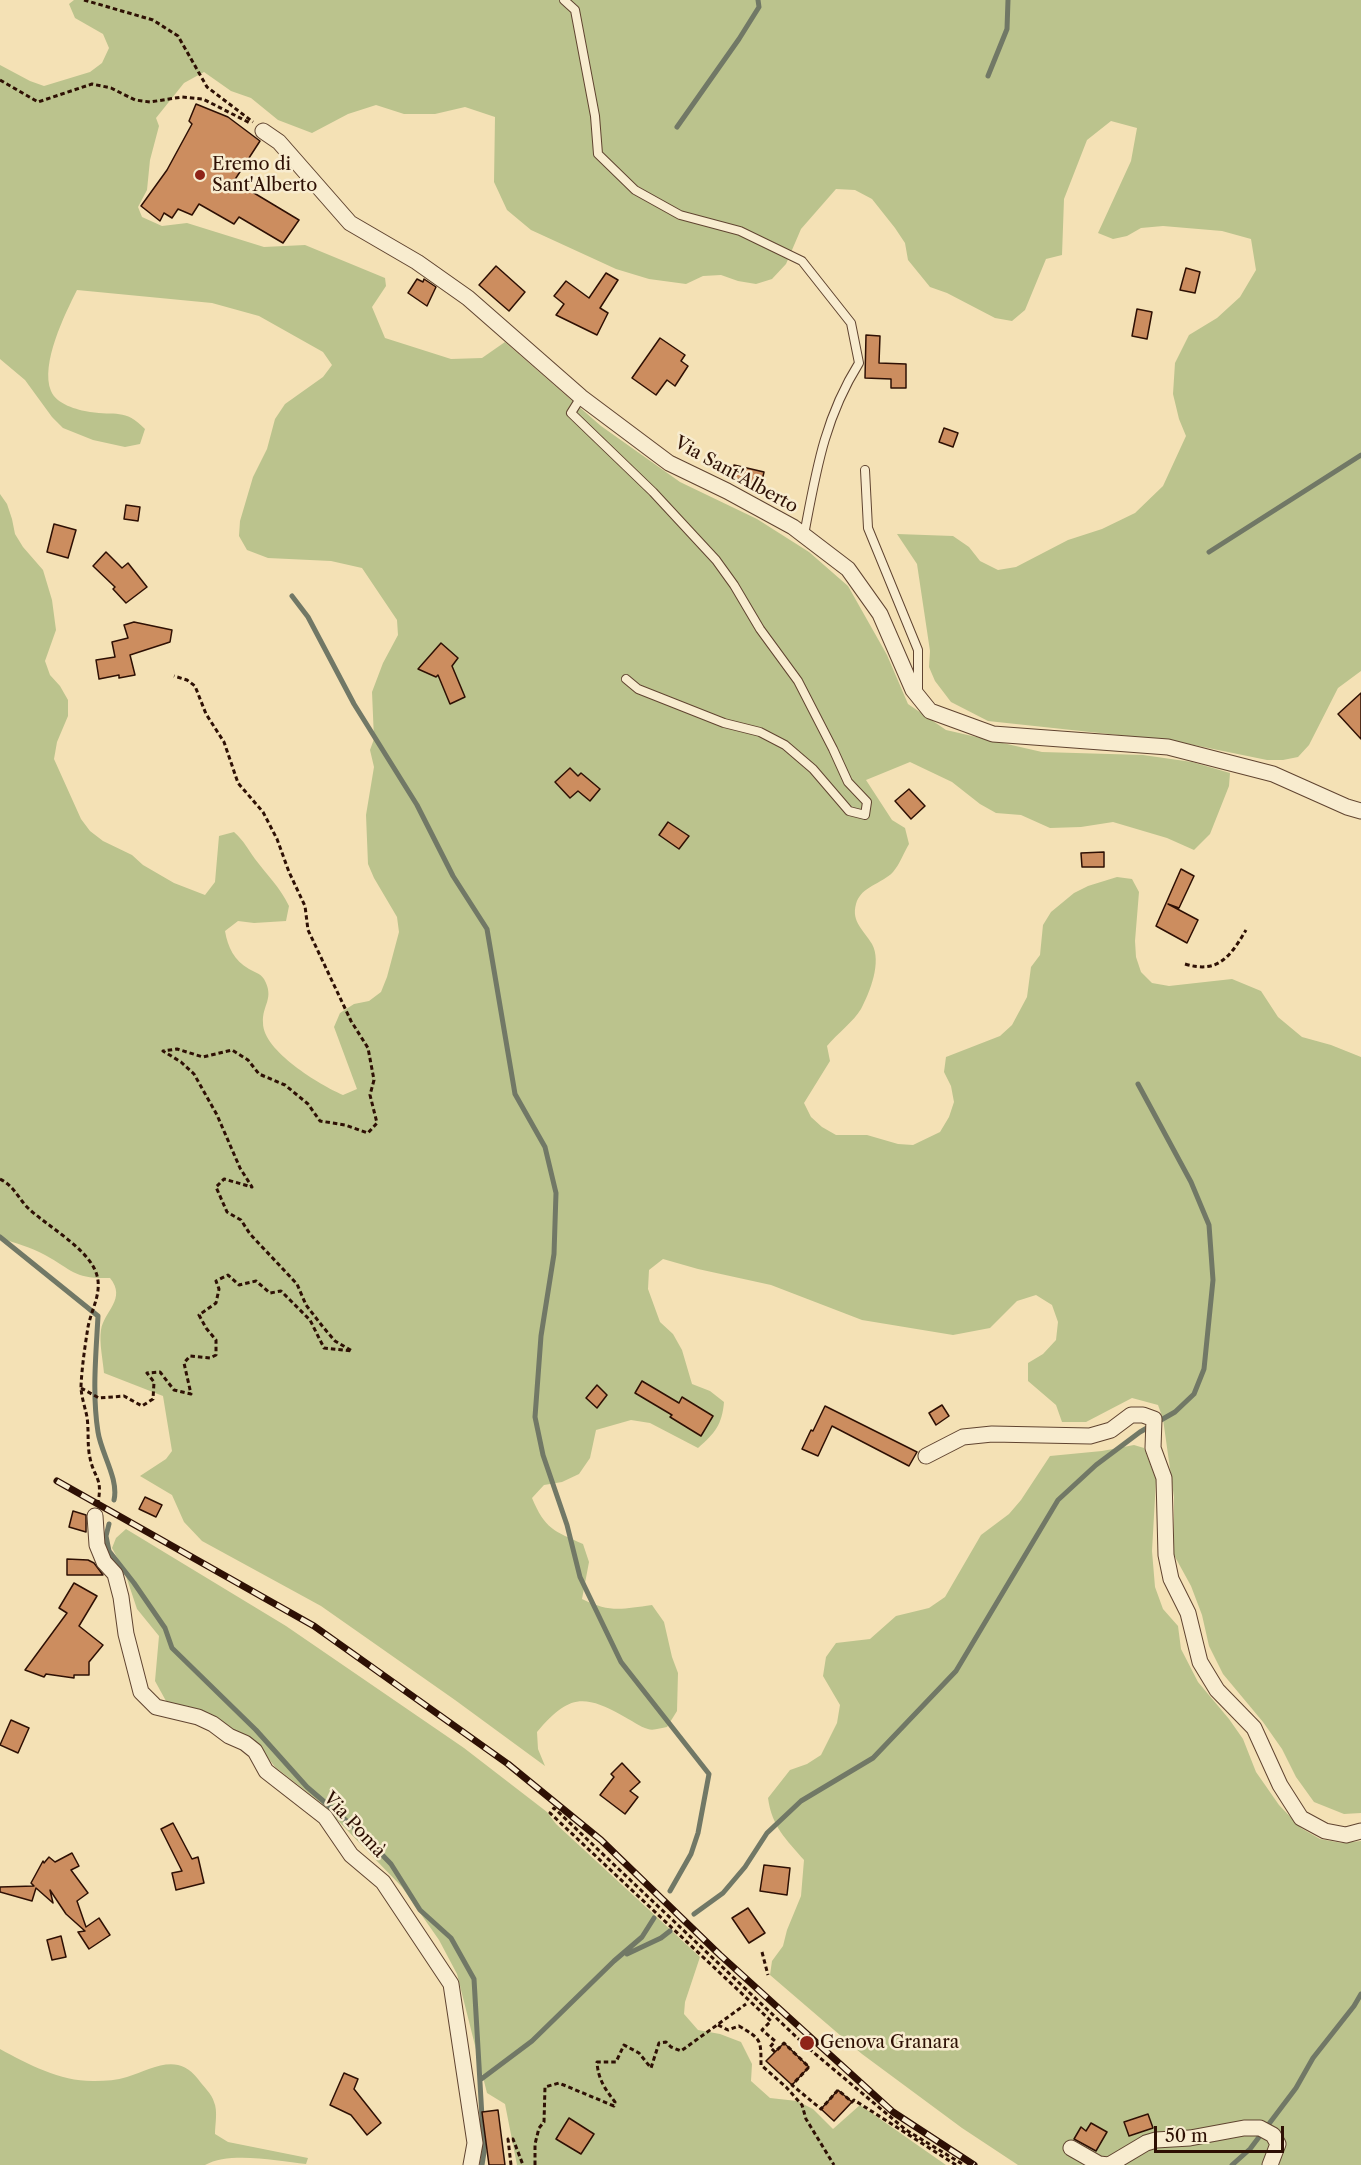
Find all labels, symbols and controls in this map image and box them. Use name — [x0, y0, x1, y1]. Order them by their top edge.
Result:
place label: Eremo di Sant'Alberto — [212, 154, 317, 196]
marker: Eremo di Sant'Alberto — [193, 168, 207, 182]
street label: Via Sant'Alberto — [670, 432, 802, 518]
street label: Via Pomà — [318, 1788, 390, 1862]
place label: Genova Granara — [820, 2032, 959, 2054]
marker: Genova Granara — [798, 2034, 816, 2052]
scale bar — [1157, 2114, 1288, 2152]
text: 50 m — [1165, 2125, 1208, 2147]

